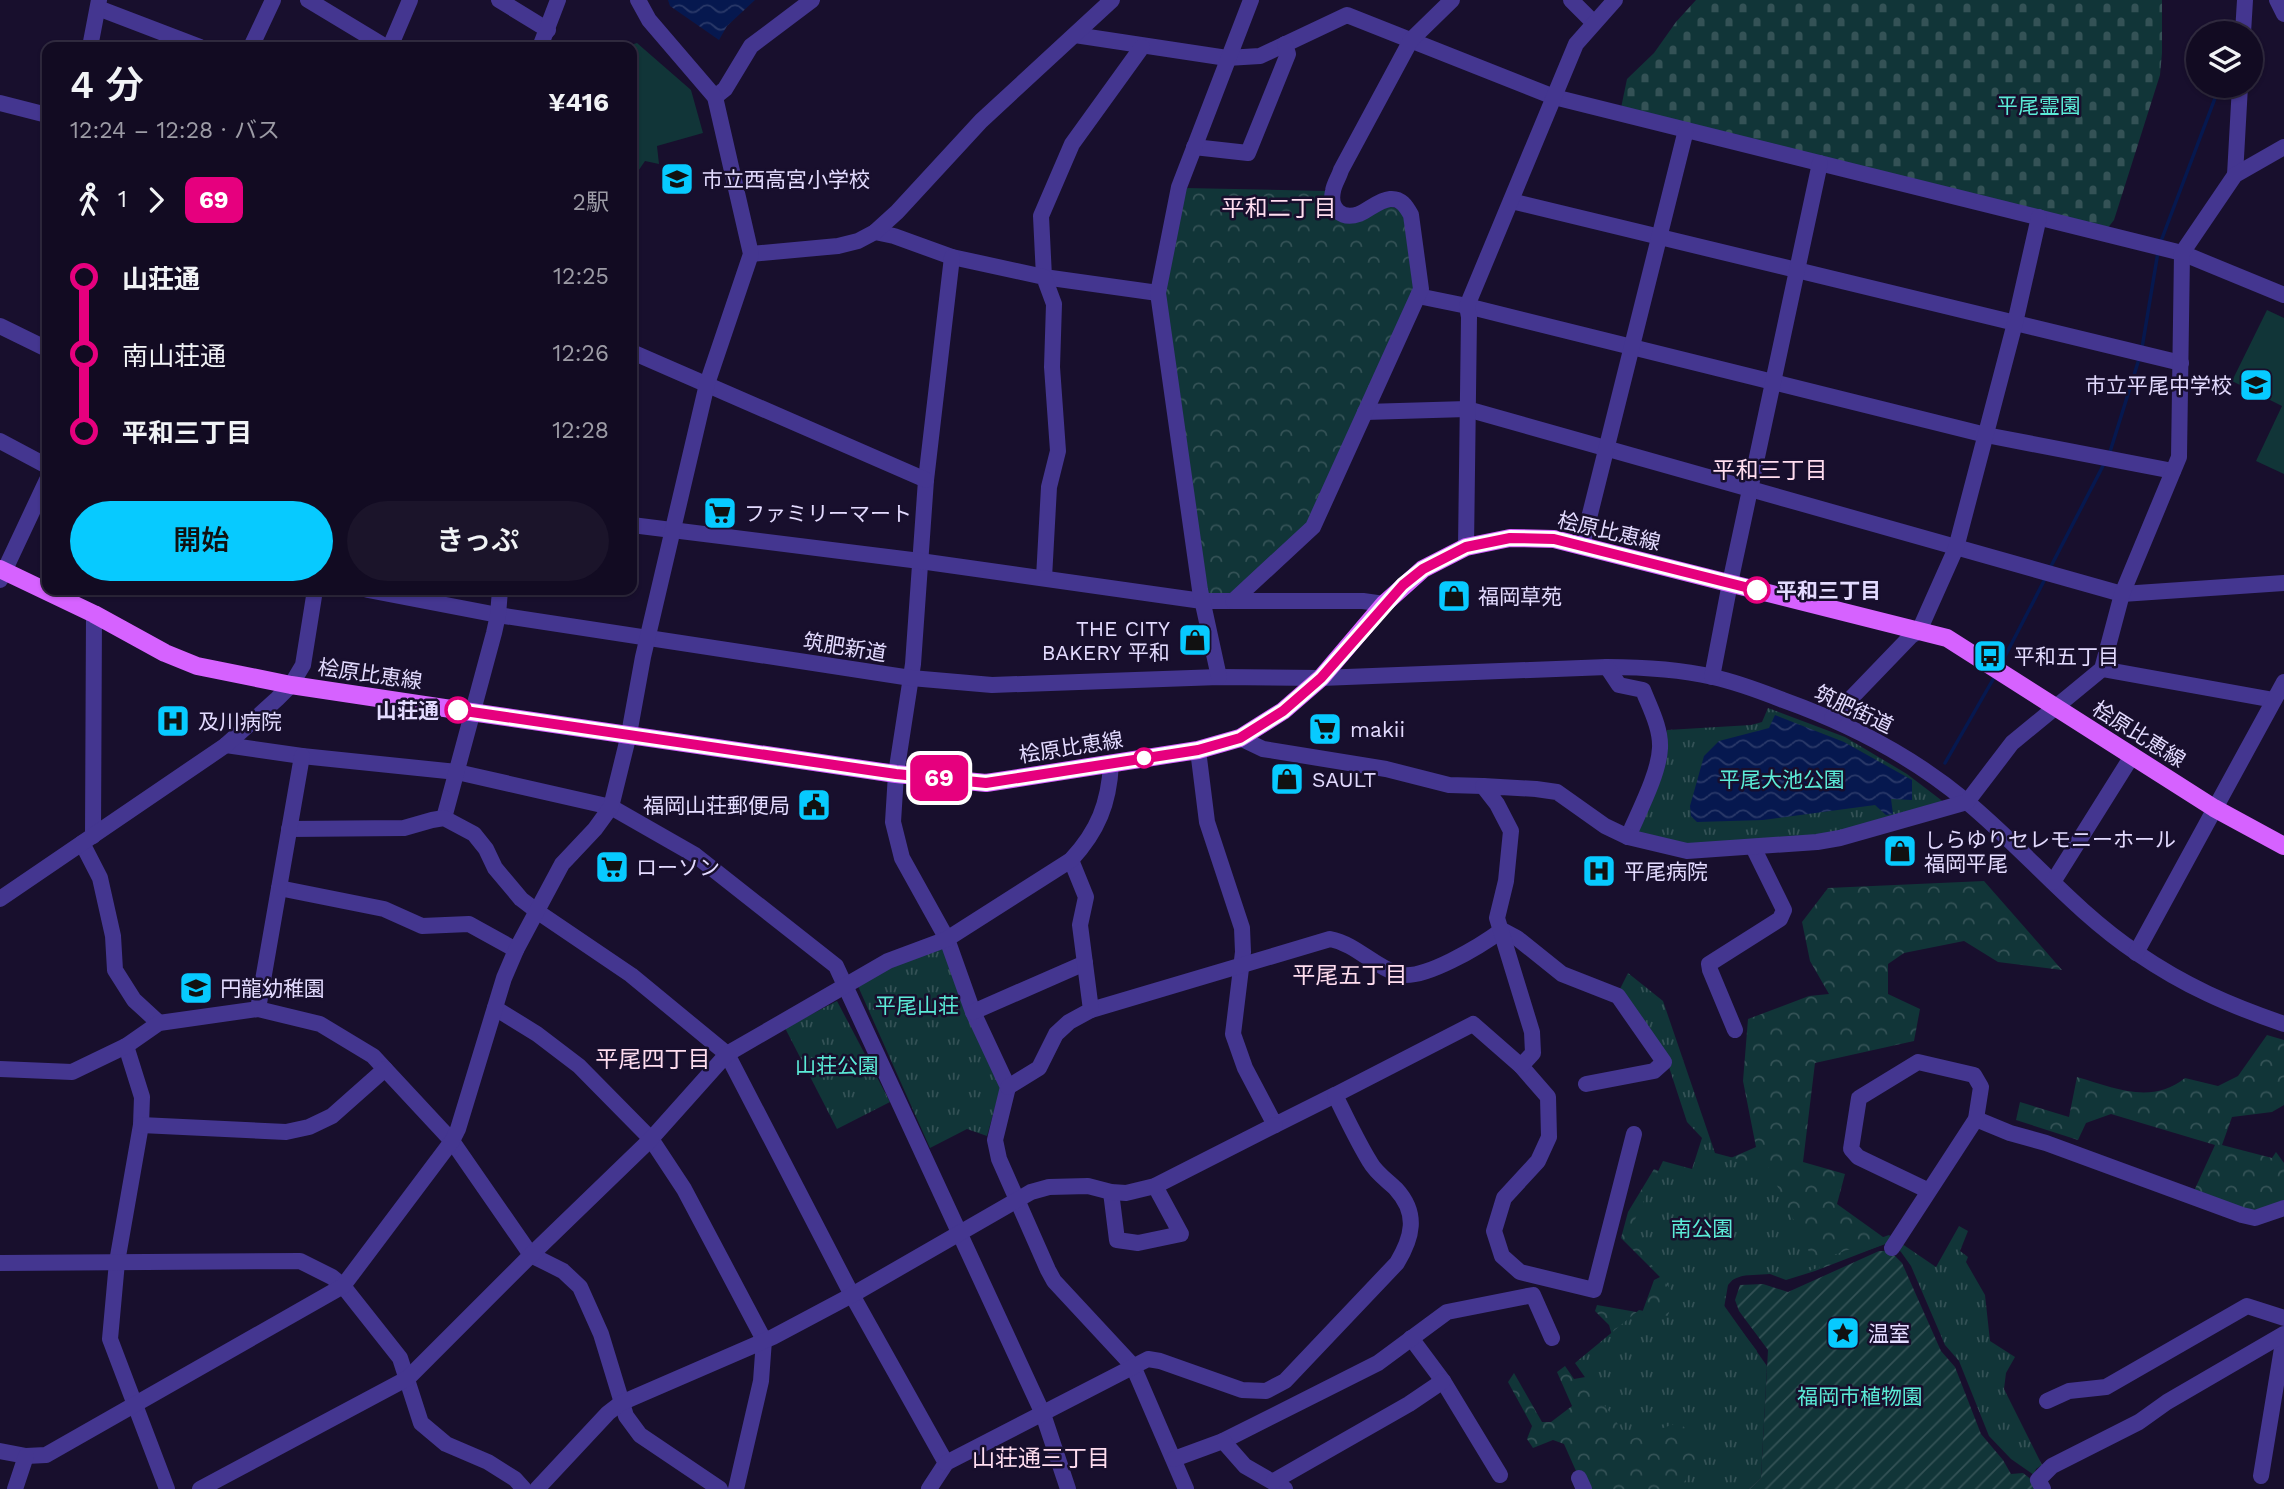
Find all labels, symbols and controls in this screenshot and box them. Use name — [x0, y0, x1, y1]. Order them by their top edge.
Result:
map controls — [2186, 21, 2263, 98]
button: layers — [2186, 21, 2263, 98]
text: 4 分 — [70, 63, 144, 107]
text: ¥416 — [548, 87, 609, 117]
park label: 平尾霊園 — [1997, 93, 2081, 118]
text: 12:24 – 12:28 · バス — [70, 117, 280, 144]
school or university icon: 市立西高宮小学校 — [658, 160, 696, 198]
place label: 市立西高宮小学校 — [702, 167, 870, 192]
icon: walk — [70, 181, 108, 219]
icon: forward — [137, 181, 175, 219]
text: 1 — [118, 186, 127, 213]
text: 69 — [199, 186, 229, 214]
text: 2駅 — [573, 189, 609, 216]
district label: 平和二丁目 — [1222, 195, 1337, 222]
text: 12:25 — [553, 263, 609, 290]
text: 山荘通 — [122, 264, 200, 294]
text: 12:26 — [552, 340, 609, 367]
text: 南山荘通 — [122, 341, 226, 371]
school or university icon: 市立平尾中学校 — [2237, 366, 2275, 404]
place label: 市立平尾中学校 — [2085, 373, 2232, 398]
text: 12:28 — [552, 417, 609, 444]
text: 平和三丁目 — [122, 418, 252, 448]
district label: 平和三丁目 — [1713, 457, 1828, 484]
supermarket icon: ファミリーマート — [701, 494, 739, 532]
button: 開始 — [70, 501, 333, 581]
button: きっぷ — [347, 501, 609, 581]
place label: ファミリーマート — [744, 501, 912, 526]
street label: 桧原比恵線 — [1555, 507, 1663, 555]
shop icon: 福岡草苑 — [1435, 577, 1473, 615]
marker: 平和三丁目 — [1744, 577, 1770, 603]
place label: 平和三丁目 — [1776, 578, 1881, 603]
place label: 福岡草苑 — [1478, 584, 1562, 609]
place label: THE CITY BAKERY 平和 — [1042, 616, 1170, 665]
shop icon: THE CITY BAKERY 平和 — [1176, 621, 1214, 659]
street label: 筑肥新道 — [802, 628, 888, 666]
bus stop icon: 平和五丁目 — [1971, 637, 2009, 675]
place label: 平和五丁目 — [2014, 644, 2119, 669]
street label: 桧原比恵線 — [316, 654, 424, 694]
street label: 筑肥街道 — [1811, 680, 1897, 738]
street label: 桧原比恵線 — [2088, 696, 2190, 772]
marker: 山荘通 — [445, 697, 471, 723]
place label: 山荘通 — [376, 698, 439, 723]
hospital icon: 及川病院 — [154, 702, 192, 740]
place label: 及川病院 — [198, 709, 282, 734]
supermarket icon: makii — [1306, 710, 1344, 748]
place label: makii — [1350, 717, 1405, 742]
street label: 桧原比恵線 — [1017, 726, 1125, 768]
unlabelled marker — [1134, 748, 1154, 768]
line badge: 69 — [908, 755, 970, 801]
shop icon: SAULT — [1268, 760, 1306, 798]
text: 69 — [924, 764, 954, 792]
place label: SAULT — [1312, 767, 1376, 792]
park label: 平尾大池公園 — [1719, 767, 1845, 792]
public building icon: 福岡山荘郵便局 — [795, 786, 833, 824]
place label: 福岡山荘郵便局 — [643, 793, 790, 818]
place label: しらゆりセレモニーホール 福岡平尾 — [1924, 827, 2176, 876]
shop icon: しらゆりセレモニーホール 福岡平尾 — [1881, 832, 1919, 870]
supermarket icon: ローソン — [593, 848, 631, 886]
hospital icon: 平尾病院 — [1580, 852, 1618, 890]
place label: ローソン — [636, 855, 720, 880]
place label: 平尾病院 — [1624, 859, 1708, 884]
district label: 平尾五丁目 — [1293, 962, 1408, 989]
school or university icon: 円龍幼稚園 — [177, 969, 215, 1007]
place label: 円龍幼稚園 — [220, 976, 325, 1001]
park label: 平尾山荘 — [875, 993, 959, 1018]
district label: 平尾四丁目 — [596, 1046, 711, 1073]
park label: 山荘公園 — [795, 1053, 879, 1078]
park label: 南公園 — [1671, 1216, 1734, 1241]
place icon: 温室 — [1824, 1314, 1862, 1352]
place label: 温室 — [1868, 1321, 1910, 1346]
park label: 福岡市植物園 — [1797, 1384, 1923, 1409]
district label: 山荘通三丁目 — [972, 1445, 1110, 1472]

